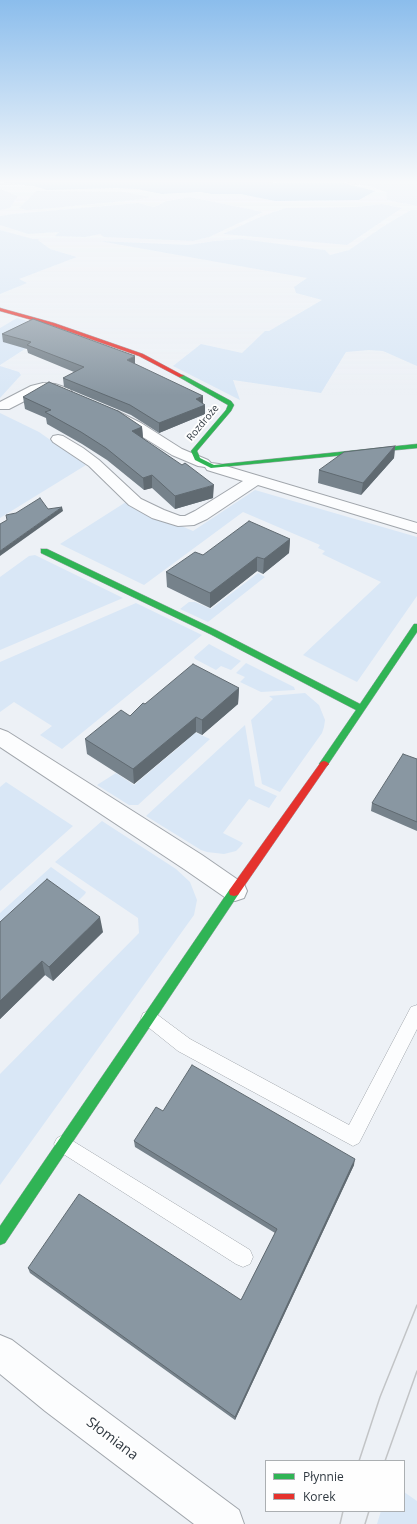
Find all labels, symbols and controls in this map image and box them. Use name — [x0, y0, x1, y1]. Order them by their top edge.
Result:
street label: Rozdroże — [184, 403, 222, 443]
street label: Słomiana — [83, 1414, 141, 1464]
legend — [265, 1460, 405, 1512]
text: Płynnie — [303, 1468, 344, 1485]
text: Korek — [303, 1488, 336, 1505]

